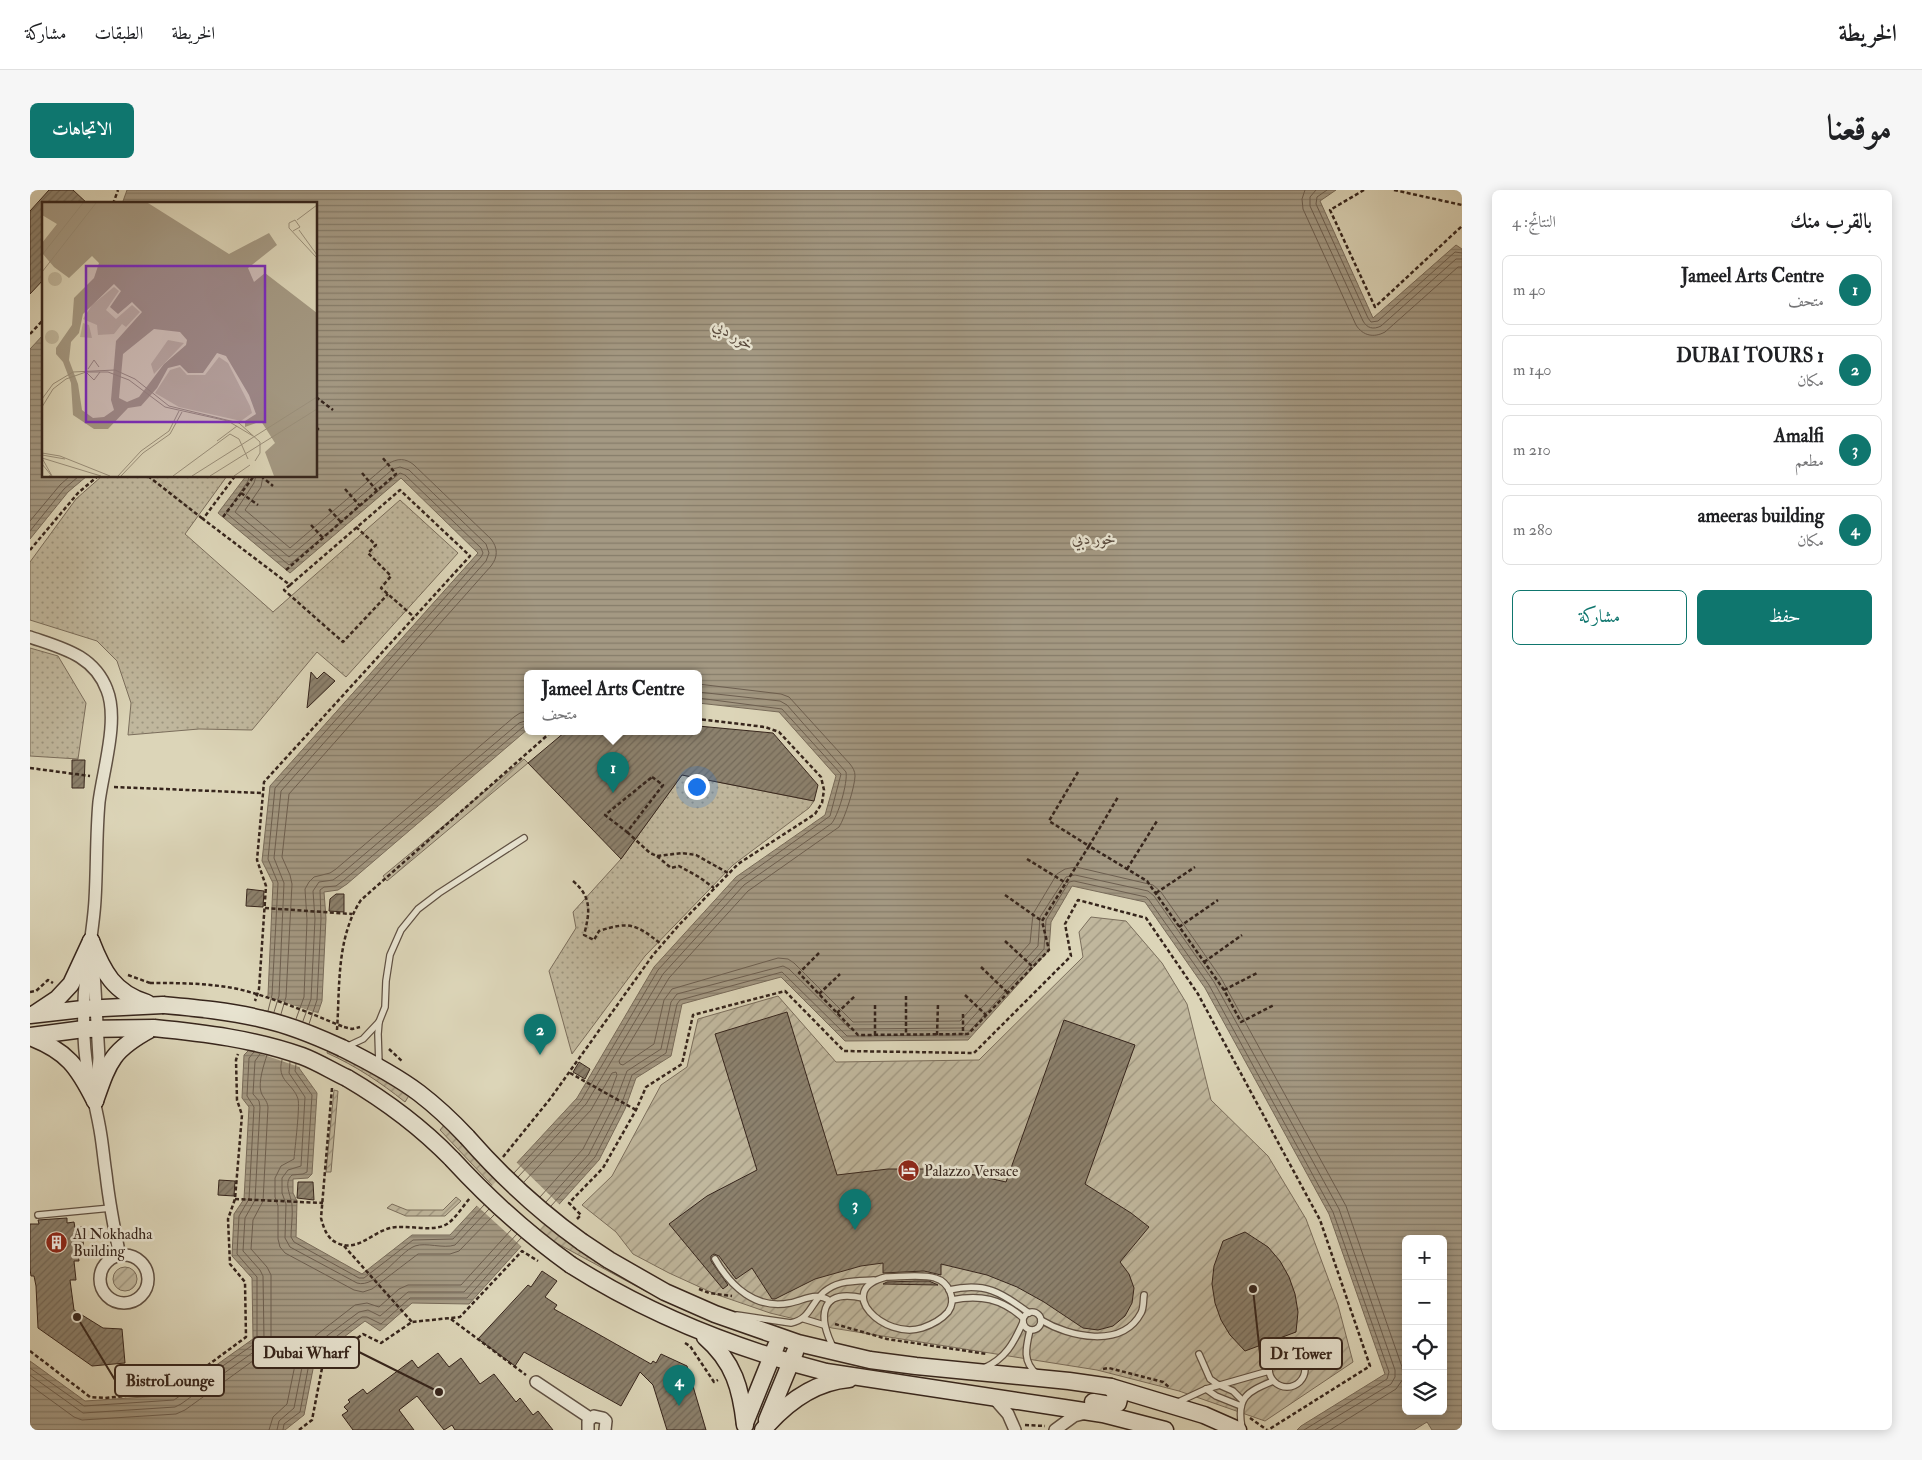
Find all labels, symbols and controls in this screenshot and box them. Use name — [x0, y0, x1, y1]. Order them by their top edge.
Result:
text: الخريطة — [1839, 18, 1897, 49]
text: مشاركة — [25, 22, 66, 45]
text: الطبقات — [94, 22, 143, 45]
text: الخريطة — [171, 22, 215, 45]
button: الاتجاهات — [30, 103, 134, 158]
text: موقعنا — [1827, 106, 1892, 150]
inset map — [42, 202, 318, 478]
text: بالقرب منك — [1790, 208, 1872, 235]
text: النتائج: 4 — [1512, 212, 1556, 232]
text: Jameel Arts Centre — [1681, 264, 1824, 288]
text: 40 m — [1513, 280, 1546, 300]
text: 1 — [1852, 280, 1858, 300]
text: متحف — [1788, 291, 1824, 311]
water label: خور دبي — [708, 315, 758, 357]
text: 1 DUBAI TOURS — [1676, 344, 1824, 368]
text: 140 m — [1513, 360, 1551, 380]
text: 2 — [1851, 360, 1859, 380]
text: مكان — [1797, 371, 1824, 391]
text: Amalfi — [1774, 424, 1824, 448]
text: 210 m — [1513, 440, 1551, 460]
text: 3 — [1852, 440, 1858, 460]
text: مطعم — [1795, 451, 1824, 471]
text: ameeras building — [1698, 504, 1824, 528]
text: 280 m — [1513, 520, 1553, 540]
text: 4 — [1851, 520, 1859, 540]
water label: خور دبي — [1072, 529, 1116, 551]
text: مكان — [1797, 531, 1824, 551]
button: مشاركة — [1512, 590, 1687, 645]
button: حفظ — [1697, 590, 1872, 645]
popup — [524, 670, 702, 735]
text: Jameel Arts Centre — [541, 677, 685, 701]
text: متحف — [541, 704, 577, 724]
pin: 1 — [597, 752, 629, 793]
your location — [684, 774, 710, 800]
pin: 2 — [524, 1014, 556, 1055]
hotel icon: Palazzo Versace — [896, 1159, 920, 1183]
place label: Palazzo Versace — [924, 1162, 1018, 1181]
pin: 3 — [839, 1189, 871, 1230]
place label: Al Nokhadha Building — [72, 1225, 153, 1261]
building icon: Al Nokhadha Building — [45, 1231, 69, 1255]
map controls — [1402, 1235, 1447, 1415]
button: + — [1402, 1235, 1447, 1280]
button: − — [1402, 1280, 1447, 1325]
button: locate — [1402, 1325, 1447, 1370]
callout: Dubai Wharf — [253, 1337, 359, 1368]
callout: D1 Tower — [1260, 1338, 1342, 1369]
text: Dubai Wharf — [263, 1343, 352, 1363]
text: D1 Tower — [1270, 1344, 1333, 1364]
callout: BistroLounge — [115, 1365, 224, 1396]
pin: 4 — [663, 1365, 695, 1406]
button: layers — [1402, 1370, 1447, 1415]
text: BistroLounge — [125, 1371, 215, 1392]

